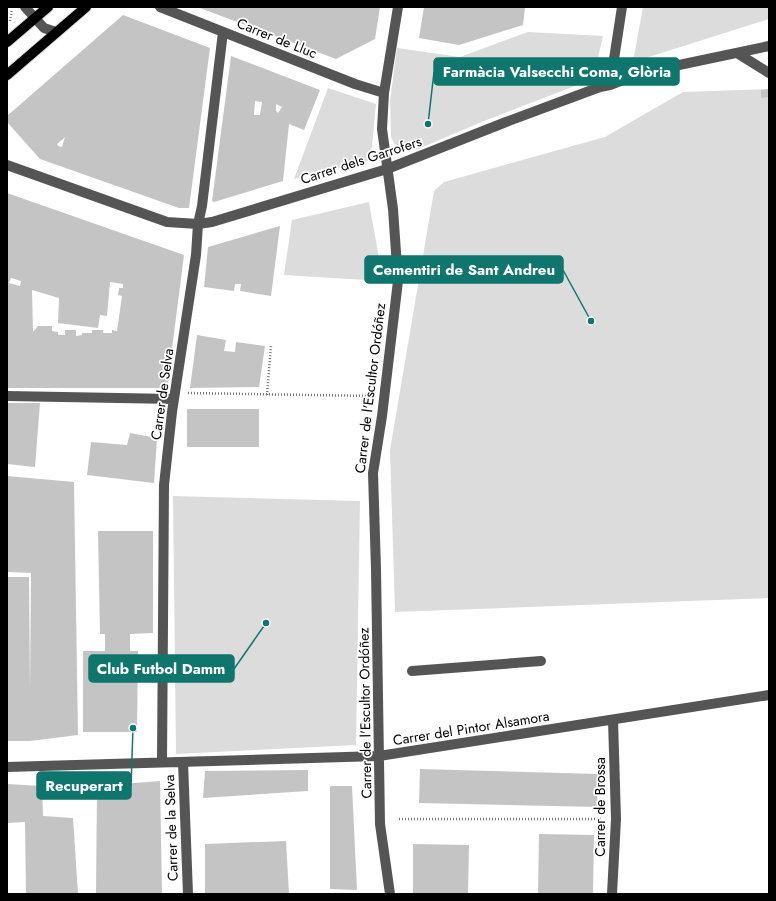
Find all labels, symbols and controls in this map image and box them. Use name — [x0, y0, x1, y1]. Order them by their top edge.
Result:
street label: Carrer de Lluc — [234, 13, 320, 63]
callout: Farmàcia Valsecchi Coma, Glòria — [434, 58, 679, 85]
text: Farmàcia Valsecchi Coma, Glòria — [443, 61, 671, 83]
street label: Carrer dels Garrofers — [298, 131, 425, 189]
callout: Cementiri de Sant Andreu — [365, 256, 563, 283]
text: Cementiri de Sant Andreu — [373, 259, 555, 281]
street label: Carrer de l'Escultor Ordóñez — [350, 301, 390, 474]
street label: Carrer de Selva — [146, 347, 178, 441]
street label: Carrer de l'Escultor Ordóñez — [353, 627, 376, 799]
callout: Club Futbol Damm — [89, 655, 234, 682]
text: Club Futbol Damm — [97, 658, 225, 680]
street label: Carrer del Pintor Alsamora — [391, 706, 551, 750]
street label: Carrer de Brossa — [590, 757, 610, 857]
callout: Recuperart — [37, 772, 131, 799]
street label: Carrer de la Selva — [159, 774, 183, 882]
text: Recuperart — [45, 775, 123, 797]

